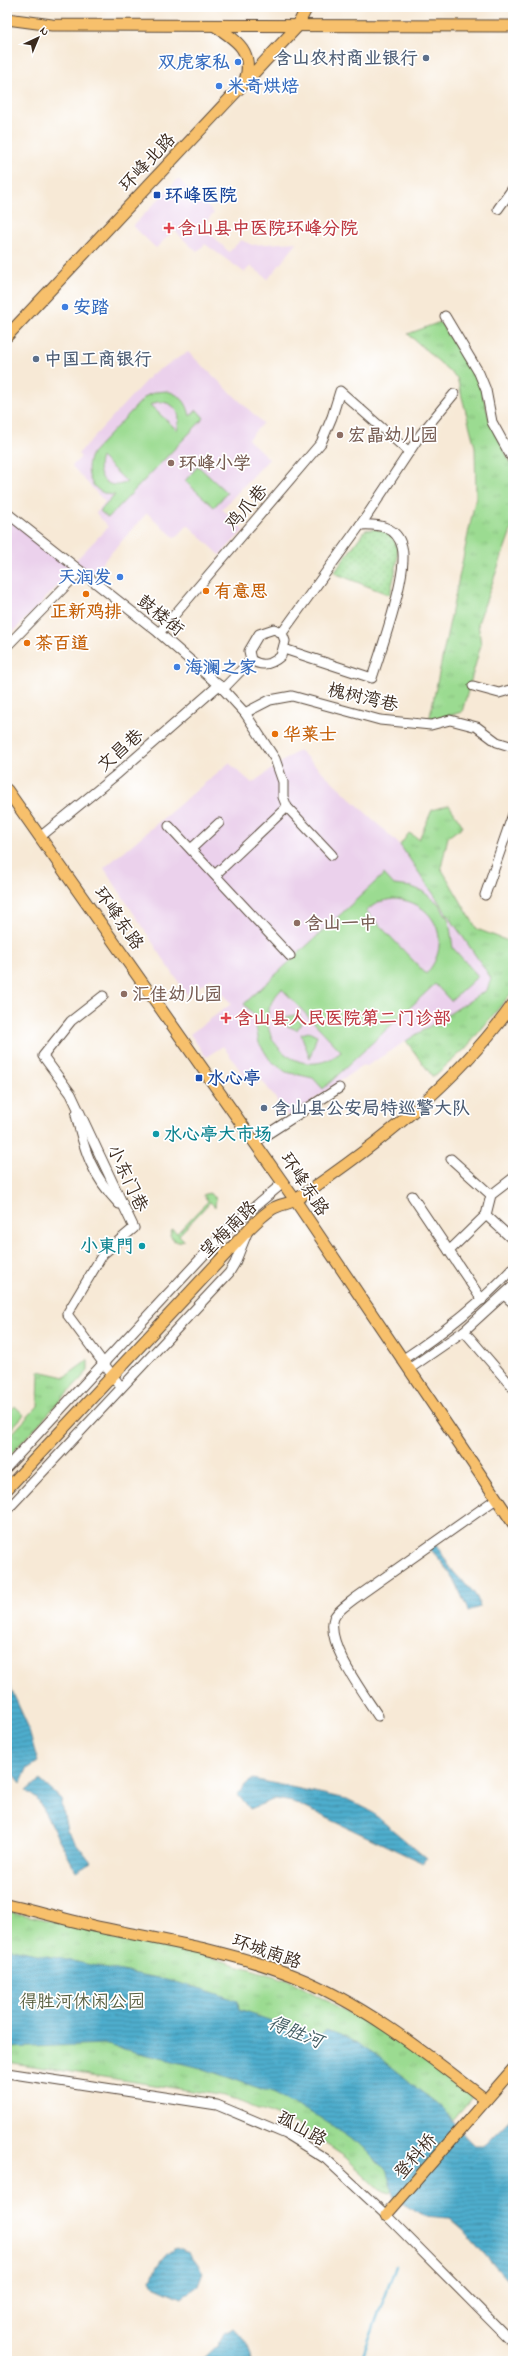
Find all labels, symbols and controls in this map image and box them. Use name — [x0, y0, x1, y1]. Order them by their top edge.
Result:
north arrow — [18, 18, 58, 58]
text: N — [36, 23, 52, 40]
place label: 含山农村商业银行 — [274, 47, 418, 73]
place label: 双虎家私 — [158, 51, 230, 77]
marker: 含山农村商业银行 — [421, 53, 431, 63]
marker: 双虎家私 — [233, 57, 243, 67]
place label: 米奇烘焙 — [227, 75, 299, 101]
marker: 米奇烘焙 — [214, 81, 224, 91]
street label: 环峰北路 — [114, 128, 183, 199]
place label: 环峰医院 — [165, 184, 237, 210]
marker: 环峰医院 — [152, 190, 162, 200]
place label: 含山县中医院环峰分院 — [178, 217, 358, 243]
marker: 含山县中医院环峰分院 — [163, 222, 175, 234]
place label: 安踏 — [73, 296, 109, 322]
marker: 安踏 — [60, 302, 70, 312]
place label: 中国工商银行 — [44, 348, 152, 374]
marker: 中国工商银行 — [31, 354, 41, 364]
place label: 宏晶幼儿园 — [348, 424, 438, 450]
marker: 宏晶幼儿园 — [335, 430, 345, 440]
place label: 环峰小学 — [179, 452, 251, 478]
marker: 环峰小学 — [166, 458, 176, 468]
street label: 鸡爪巷 — [220, 479, 275, 537]
place label: 天润发 — [58, 566, 112, 592]
marker: 天润发 — [115, 572, 125, 582]
place label: 有意思 — [214, 580, 268, 606]
marker: 有意思 — [201, 586, 211, 596]
marker: 正新鸡排 — [81, 589, 91, 599]
street label: 鼓楼街 — [131, 589, 189, 644]
place label: 正新鸡排 — [50, 600, 122, 626]
place label: 茶百道 — [35, 632, 89, 658]
marker: 茶百道 — [22, 638, 32, 648]
place label: 海澜之家 — [185, 656, 257, 682]
marker: 海澜之家 — [172, 662, 182, 672]
street label: 槐树湾巷 — [325, 678, 401, 720]
place label: 华莱士 — [283, 723, 337, 749]
street label: 文昌巷 — [92, 724, 150, 779]
marker: 华莱士 — [270, 729, 280, 739]
street label: 环峰东路 — [86, 882, 149, 956]
place label: 含山一中 — [305, 912, 377, 938]
marker: 含山一中 — [292, 918, 302, 928]
place label: 汇佳幼儿园 — [132, 983, 222, 1009]
marker: 汇佳幼儿园 — [119, 989, 129, 999]
place label: 含山县人民医院第二门诊部 — [235, 1007, 451, 1033]
marker: 含山县人民医院第二门诊部 — [220, 1012, 232, 1024]
place label: 水心亭 — [207, 1067, 261, 1093]
marker: 水心亭 — [194, 1073, 204, 1083]
place label: 含山县公安局特巡警大队 — [272, 1097, 470, 1123]
marker: 含山县公安局特巡警大队 — [259, 1103, 269, 1113]
place label: 水心亭大市场 — [164, 1123, 272, 1149]
marker: 水心亭大市场 — [151, 1129, 161, 1139]
street label: 小东门巷 — [99, 1141, 153, 1217]
street label: 环峰东路 — [272, 1148, 334, 1222]
street label: 望梅南路 — [195, 1196, 264, 1265]
place label: 小東門 — [80, 1235, 134, 1261]
marker: 小東門 — [137, 1241, 147, 1251]
street label: 环城南路 — [228, 1929, 305, 1977]
park label: 得胜河休闲公园 — [19, 1990, 145, 2016]
water label: 得胜河 — [264, 2010, 329, 2058]
street label: 孤山路 — [271, 2105, 331, 2154]
street label: 登科桥 — [389, 2128, 444, 2186]

